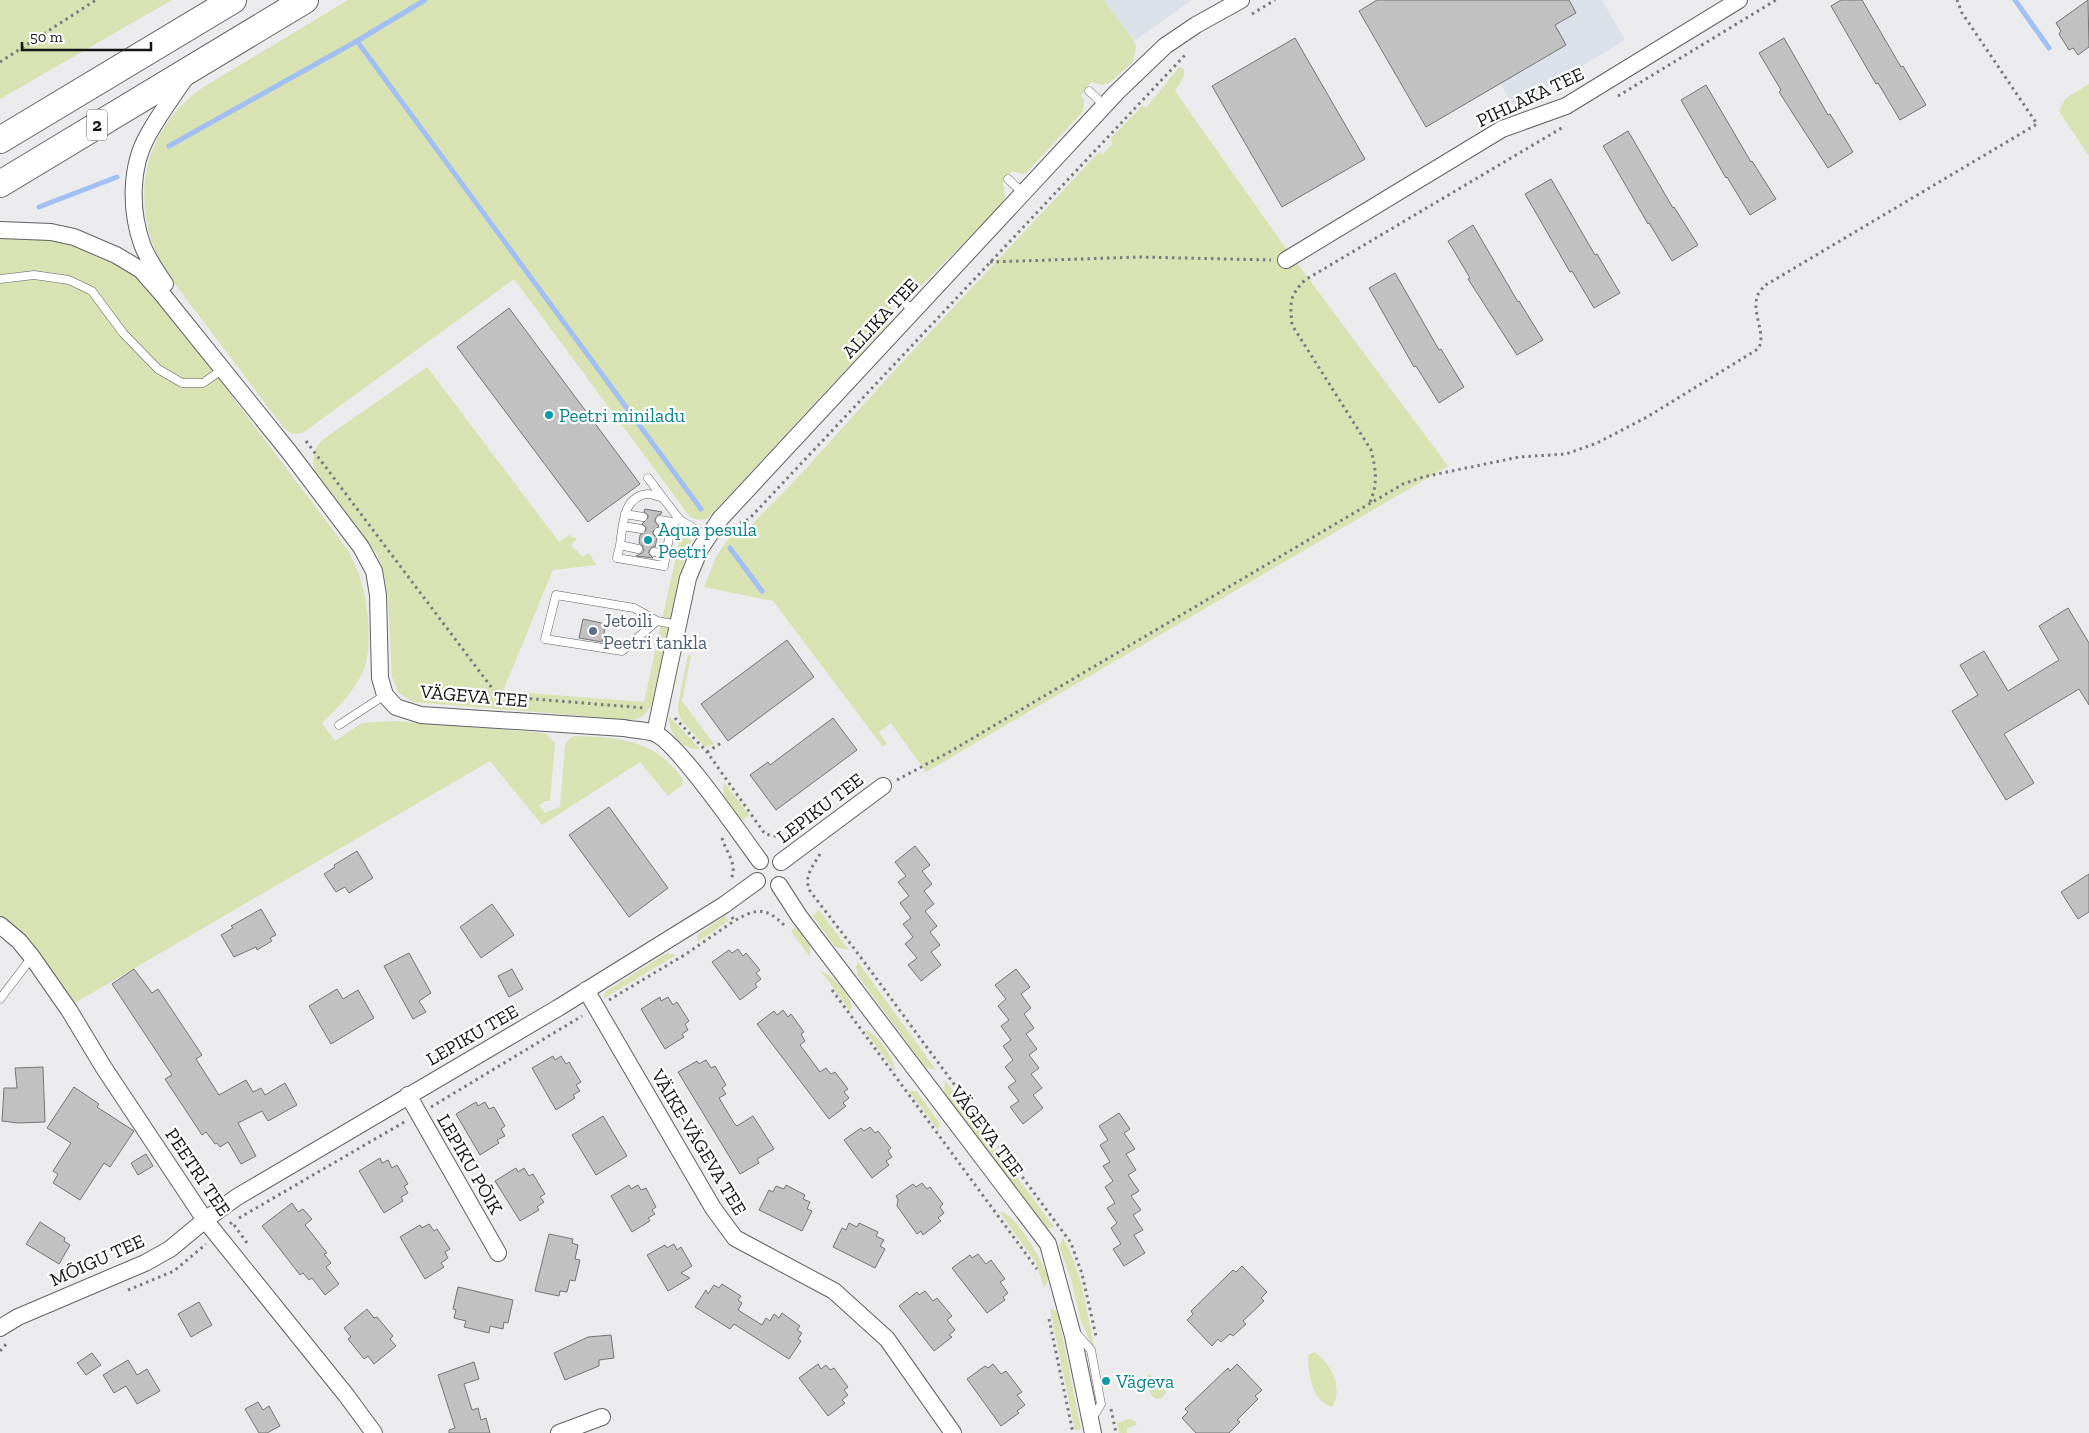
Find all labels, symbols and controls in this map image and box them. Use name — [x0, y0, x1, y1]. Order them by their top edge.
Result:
scale bar — [22, 20, 151, 52]
text: 50 m — [30, 28, 63, 46]
street label: PIHLAKA TEE — [1473, 62, 1587, 132]
road number: 2 — [87, 110, 107, 140]
street label: ALLIKA TEE — [837, 273, 923, 363]
place label: Peetri miniladu — [559, 404, 686, 427]
marker: Peetri miniladu — [543, 409, 555, 421]
place label: Aqua pesula Peetri — [658, 518, 757, 563]
marker: Aqua pesula Peetri — [642, 534, 654, 546]
place label: Jetoili Peetri tankla — [603, 609, 707, 654]
marker: Jetoili Peetri tankla — [587, 625, 599, 637]
street label: VÄGEVA TEE — [418, 680, 529, 712]
street label: LEPIKU TEE — [772, 768, 868, 848]
street label: LEPIKU TEE — [422, 999, 522, 1071]
street label: VÄIKE-VÄGEVA TEE — [646, 1064, 752, 1219]
street label: VÄGEVA TEE — [945, 1080, 1029, 1181]
street label: LEPIKU PÕIK — [432, 1110, 508, 1219]
street label: PEETRI TEE — [160, 1124, 236, 1220]
street label: MÕIGU TEE — [46, 1229, 148, 1291]
place label: Vägeva — [1115, 1370, 1174, 1393]
marker: Vägeva — [1100, 1375, 1112, 1387]

